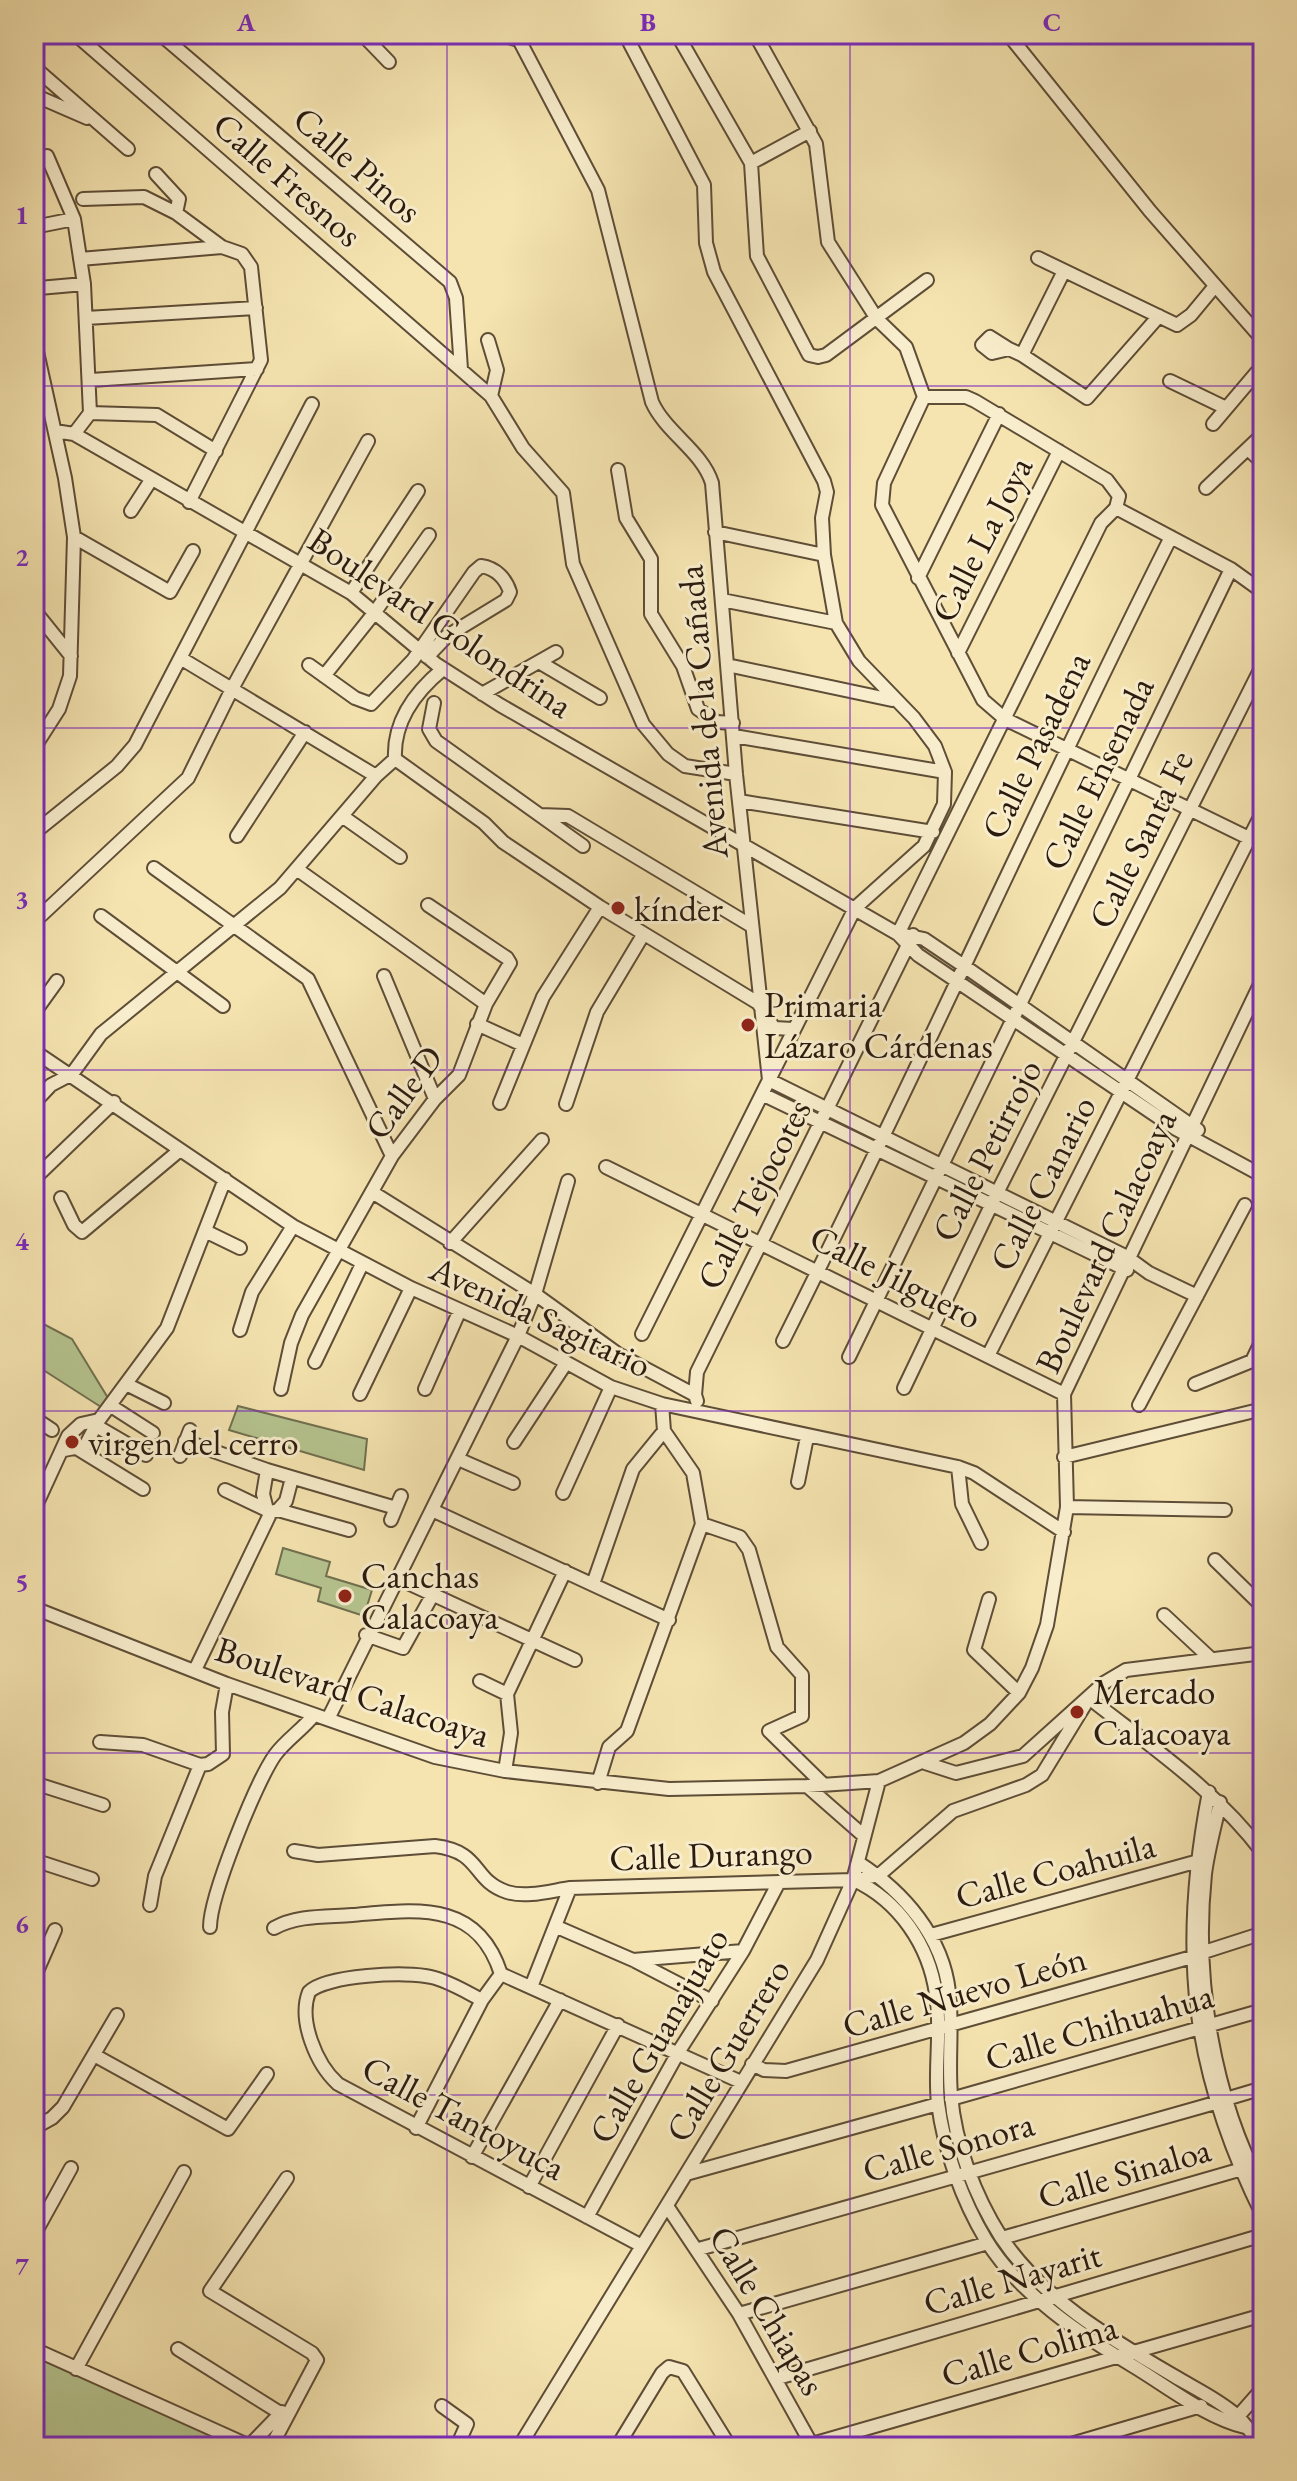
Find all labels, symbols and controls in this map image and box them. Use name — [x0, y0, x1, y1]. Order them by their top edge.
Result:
text: A — [236, 5, 256, 39]
text: B — [640, 5, 656, 39]
text: C — [1043, 5, 1061, 39]
street label: Calle Pinos — [284, 96, 432, 233]
street label: Calle Fresnos — [203, 102, 372, 257]
text: 1 — [15, 198, 29, 232]
street label: Calle La Joya — [920, 448, 1043, 630]
street label: Boulevard Golondrina — [299, 517, 582, 729]
text: 2 — [15, 540, 29, 574]
street label: Avenida de la Cañada — [666, 563, 739, 862]
street label: Calle Pasadena — [970, 643, 1101, 847]
street label: Calle Ensenada — [1030, 668, 1165, 878]
street label: Calle Santa Fe — [1077, 742, 1204, 936]
text: 3 — [15, 882, 29, 916]
place label: kínder — [634, 885, 723, 932]
marker: kínder — [609, 899, 627, 917]
place label: Primaria Lázaro Cárdenas — [764, 981, 993, 1069]
marker: Primaria Lázaro Cárdenas — [739, 1016, 757, 1034]
street label: Calle D — [353, 1036, 453, 1149]
street label: Calle Petirrojo — [920, 1051, 1052, 1249]
street label: Calle Canario — [978, 1088, 1107, 1279]
street label: Calle Tejocotes — [685, 1091, 821, 1297]
street label: Boulevard Calacoaya — [1024, 1101, 1187, 1380]
street label: Calle Jilguero — [802, 1213, 990, 1340]
text: 4 — [15, 1224, 29, 1258]
street label: Avenida Sagitario — [422, 1244, 659, 1388]
place label: virgen del cerro — [88, 1419, 298, 1466]
marker: virgen del cerro — [63, 1433, 81, 1451]
place label: Canchas Calacoaya — [361, 1552, 499, 1640]
text: 5 — [15, 1565, 29, 1599]
marker: Canchas Calacoaya — [336, 1587, 354, 1605]
street label: Boulevard Calacoaya — [210, 1625, 496, 1758]
place label: Mercado Calacoaya — [1093, 1668, 1231, 1756]
marker: Mercado Calacoaya — [1068, 1703, 1086, 1721]
street label: Calle Coahuila — [950, 1821, 1161, 1920]
street label: Calle Durango — [609, 1827, 813, 1882]
text: 6 — [15, 1907, 29, 1941]
street label: Calle Guanajuato — [578, 1919, 739, 2152]
street label: Calle Nuevo León — [837, 1934, 1091, 2049]
street label: Calle Guerrero — [654, 1950, 801, 2150]
street label: Calle Chihuahua — [980, 1971, 1219, 2081]
street label: Calle Tantoyuca — [354, 2044, 574, 2191]
street label: Calle Sonora — [857, 2099, 1040, 2193]
street label: Calle Sinaloa — [1032, 2125, 1217, 2220]
street label: Calle Chiapas — [699, 2217, 837, 2404]
street label: Calle Nayarit — [918, 2231, 1107, 2326]
text: 7 — [15, 2249, 29, 2283]
street label: Calle Colima — [936, 2303, 1123, 2398]

